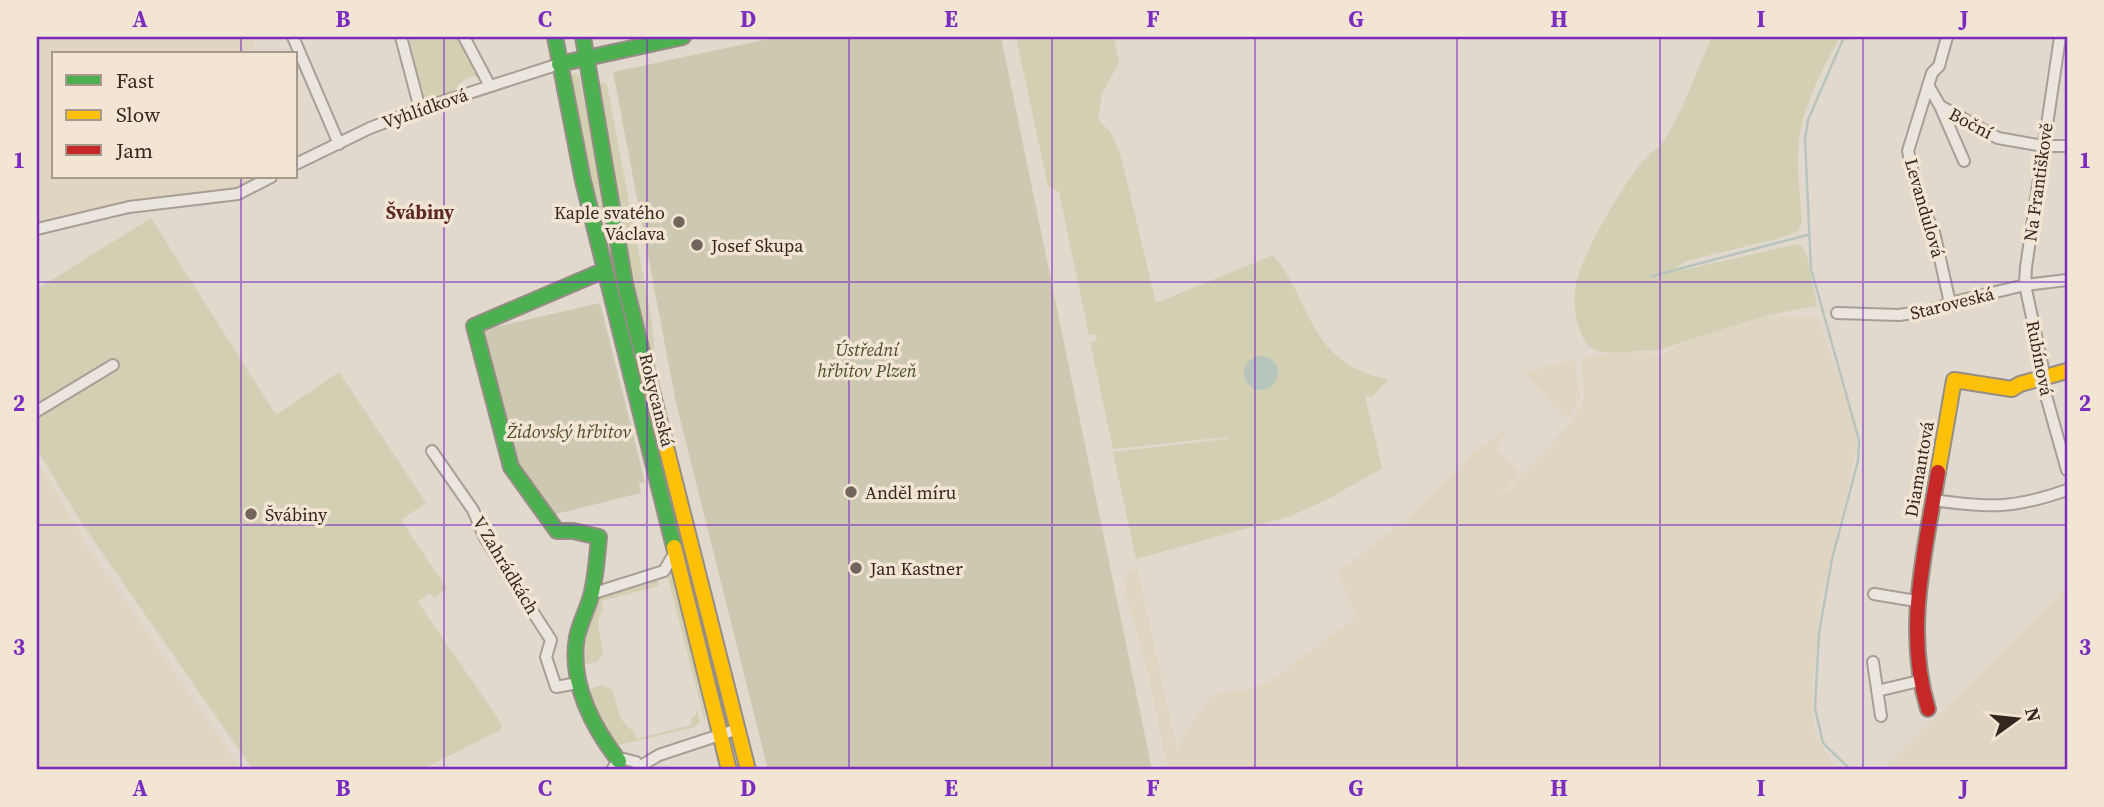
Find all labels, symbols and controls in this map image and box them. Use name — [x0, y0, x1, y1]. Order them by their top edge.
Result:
text: A — [132, 3, 148, 35]
text: B — [336, 3, 351, 35]
text: C — [538, 3, 552, 35]
text: D — [740, 3, 756, 35]
text: E — [944, 3, 958, 35]
text: F — [1146, 3, 1160, 35]
text: G — [1348, 3, 1364, 35]
text: H — [1550, 3, 1568, 35]
text: I — [1757, 3, 1766, 35]
text: J — [1957, 3, 1969, 35]
legend — [52, 52, 298, 178]
text: Fast — [116, 66, 154, 95]
street label: Vyhlídková — [379, 81, 472, 134]
text: Slow — [116, 100, 160, 129]
street label: Boční — [1945, 101, 1997, 145]
street label: Na Františkově — [2017, 121, 2059, 243]
text: Jam — [115, 136, 153, 165]
text: 1 — [13, 144, 25, 176]
text: 1 — [2079, 144, 2091, 176]
street label: Levandulová — [1899, 155, 1951, 261]
district label: Švábiny — [386, 199, 455, 225]
place label: Kaple svatého Václava — [554, 200, 666, 246]
marker: Kaple svatého Václava — [671, 214, 687, 230]
place label: Josef Skupa — [710, 233, 804, 258]
marker: Josef Skupa — [689, 237, 705, 253]
street label: Staroveská — [1907, 280, 1997, 326]
street label: Rubínová — [2020, 318, 2060, 399]
park label: Ústřední hřbitov Plzeň — [817, 337, 917, 383]
street label: Rokycanská — [633, 351, 681, 450]
text: 2 — [13, 387, 25, 419]
text: 2 — [2079, 387, 2091, 419]
street label: Diamantová — [1898, 418, 1940, 519]
park label: Židovský hřbitov — [506, 419, 631, 444]
place label: Anděl míru — [865, 480, 956, 505]
marker: Anděl míru — [843, 484, 859, 500]
place label: Švábiny — [265, 502, 328, 527]
marker: Švábiny — [243, 506, 259, 522]
street label: V Zahrádkách — [467, 511, 545, 619]
place label: Jan Kastner — [869, 556, 963, 581]
marker: Jan Kastner — [848, 560, 864, 576]
text: 3 — [13, 631, 25, 663]
text: 3 — [2079, 631, 2091, 663]
north arrow — [1982, 684, 2052, 754]
text: N — [2019, 705, 2048, 725]
text: A — [132, 772, 148, 804]
text: B — [336, 772, 351, 804]
text: C — [538, 772, 552, 804]
text: D — [740, 772, 756, 804]
text: E — [944, 772, 958, 804]
text: F — [1146, 772, 1160, 804]
text: G — [1348, 772, 1364, 804]
text: H — [1550, 772, 1568, 804]
text: I — [1757, 772, 1766, 804]
text: J — [1957, 772, 1969, 804]

